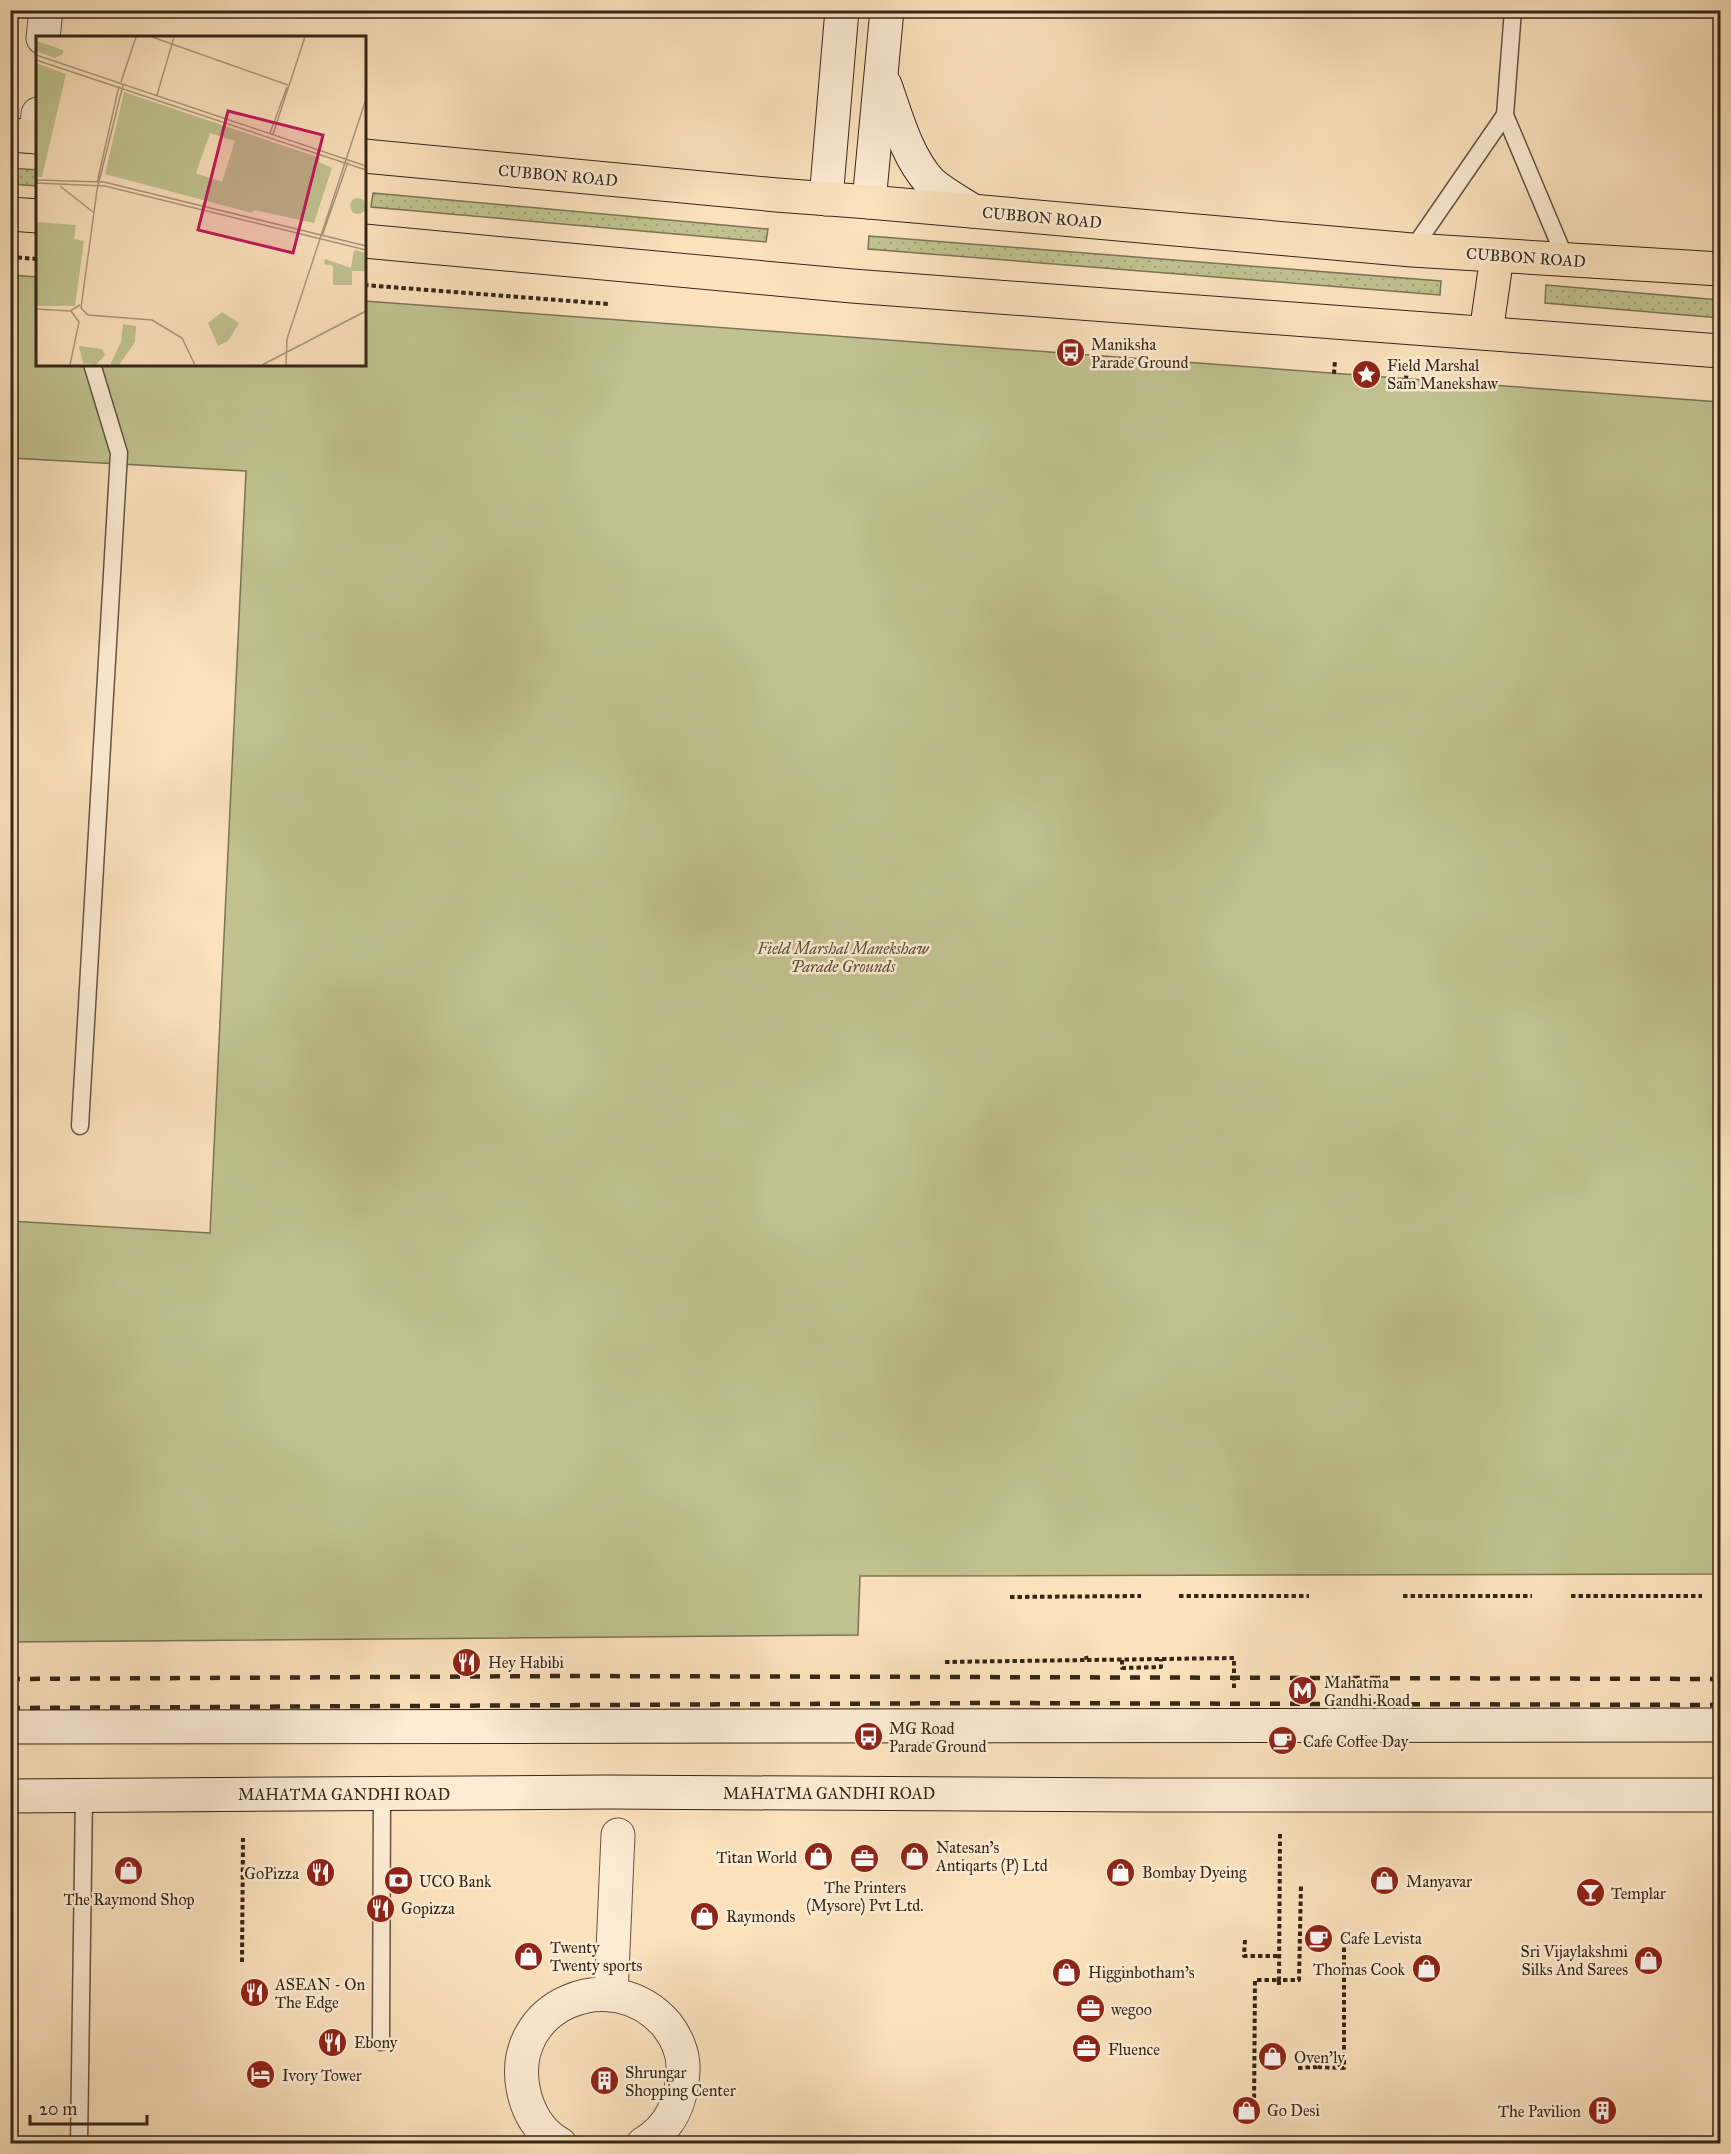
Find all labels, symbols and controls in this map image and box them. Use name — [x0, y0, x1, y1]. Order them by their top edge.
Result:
inset map — [36, 36, 366, 366]
street label: CUBBON ROAD — [497, 161, 619, 190]
street label: CUBBON ROAD — [981, 203, 1103, 232]
street label: CUBBON ROAD — [1465, 244, 1586, 271]
place label: Maniksha Parade Ground — [1091, 335, 1189, 372]
bus stop icon: Maniksha Parade Ground — [1054, 337, 1086, 369]
place label: Field Marshal Sam Manekshaw — [1387, 356, 1498, 393]
place icon: Field Marshal Sam Manekshaw — [1350, 358, 1382, 390]
park label: Field Marshal Manekshaw Parade Grounds — [756, 939, 930, 976]
restaurant icon: Hey Habibi — [451, 1646, 483, 1678]
place label: Hey Habibi — [488, 1653, 565, 1672]
place label: Mahatma Gandhi Road — [1324, 1673, 1410, 1710]
metro station icon: Mahatma Gandhi Road — [1287, 1675, 1319, 1707]
place label: MG Road Parade Ground — [889, 1719, 987, 1756]
bus stop icon: MG Road Parade Ground — [852, 1721, 884, 1753]
cafe icon: Cafe Coffee Day — [1266, 1725, 1298, 1757]
place label: Cafe Coffee Day — [1303, 1732, 1409, 1751]
street label: MAHATMA GANDHI ROAD — [723, 1784, 935, 1803]
street label: MAHATMA GANDHI ROAD — [238, 1785, 450, 1804]
place label: Natesan's Antiqarts (P) Ltd — [935, 1838, 1048, 1876]
shop icon: Natesan's Antiqarts (P) Ltd — [899, 1840, 931, 1872]
shop icon: Titan World — [802, 1841, 834, 1873]
office icon: The Printers (Mysore) Pvt Ltd. — [849, 1843, 881, 1875]
place label: Titan World — [716, 1848, 797, 1867]
shop icon: The Raymond Shop — [113, 1855, 145, 1887]
shop icon: Bombay Dyeing — [1105, 1856, 1137, 1888]
restaurant icon: GoPizza — [304, 1857, 336, 1889]
place label: Bombay Dyeing — [1142, 1863, 1247, 1883]
place label: GoPizza — [244, 1864, 299, 1883]
bank icon: UCO Bank — [382, 1865, 414, 1897]
shop icon: Manyavar — [1369, 1865, 1401, 1897]
place label: UCO Bank — [419, 1872, 492, 1891]
place label: Manyavar — [1406, 1872, 1472, 1891]
bar icon: Templar — [1574, 1877, 1606, 1909]
place label: The Printers (Mysore) Pvt Ltd. — [806, 1878, 924, 1916]
place label: Templar — [1611, 1884, 1666, 1903]
place label: The Raymond Shop — [63, 1890, 195, 1909]
restaurant icon: Gopizza — [364, 1892, 396, 1924]
place label: Gopizza — [401, 1899, 455, 1918]
shop icon: Raymonds — [689, 1900, 721, 1932]
place label: Raymonds — [726, 1907, 796, 1926]
cafe icon: Cafe Levista — [1303, 1922, 1335, 1954]
place label: Cafe Levista — [1340, 1929, 1422, 1948]
place label: Twenty Twenty sports — [550, 1938, 643, 1975]
shop icon: Twenty Twenty sports — [513, 1940, 545, 1972]
place label: Sri Vijaylakshmi Silks And Sarees — [1520, 1942, 1629, 1979]
shop icon: Sri Vijaylakshmi Silks And Sarees — [1633, 1944, 1665, 1976]
shop icon: Thomas Cook — [1410, 1953, 1442, 1985]
shop icon: Higginbotham's — [1051, 1956, 1083, 1988]
place label: Thomas Cook — [1313, 1960, 1406, 1979]
place label: Higginbotham's — [1088, 1963, 1195, 1983]
place label: ASEAN - On The Edge — [274, 1975, 365, 2013]
restaurant icon: ASEAN - On The Edge — [238, 1977, 270, 2009]
office icon: wegoo — [1074, 1993, 1106, 2025]
place label: wegoo — [1111, 2000, 1152, 2020]
restaurant icon: Ebony — [317, 2026, 349, 2058]
place label: Ebony — [354, 2033, 398, 2052]
office icon: Fluence — [1071, 2033, 1103, 2065]
place label: Fluence — [1108, 2040, 1160, 2059]
shop icon: Oven'ly — [1257, 2041, 1289, 2073]
place label: Oven'ly — [1294, 2048, 1345, 2067]
hotel icon: Ivory Tower — [245, 2059, 277, 2091]
place label: Shrungar Shopping Center — [625, 2063, 736, 2101]
building icon: Shrungar Shopping Center — [588, 2065, 620, 2097]
place label: Ivory Tower — [282, 2066, 362, 2085]
scale bar — [30, 2088, 147, 2126]
shop icon: Go Desi — [1230, 2094, 1262, 2126]
building icon: The Pavilion — [1586, 2095, 1618, 2127]
text: 20 m — [39, 2098, 77, 2120]
place label: Go Desi — [1267, 2101, 1320, 2120]
place label: The Pavilion — [1498, 2102, 1581, 2121]

